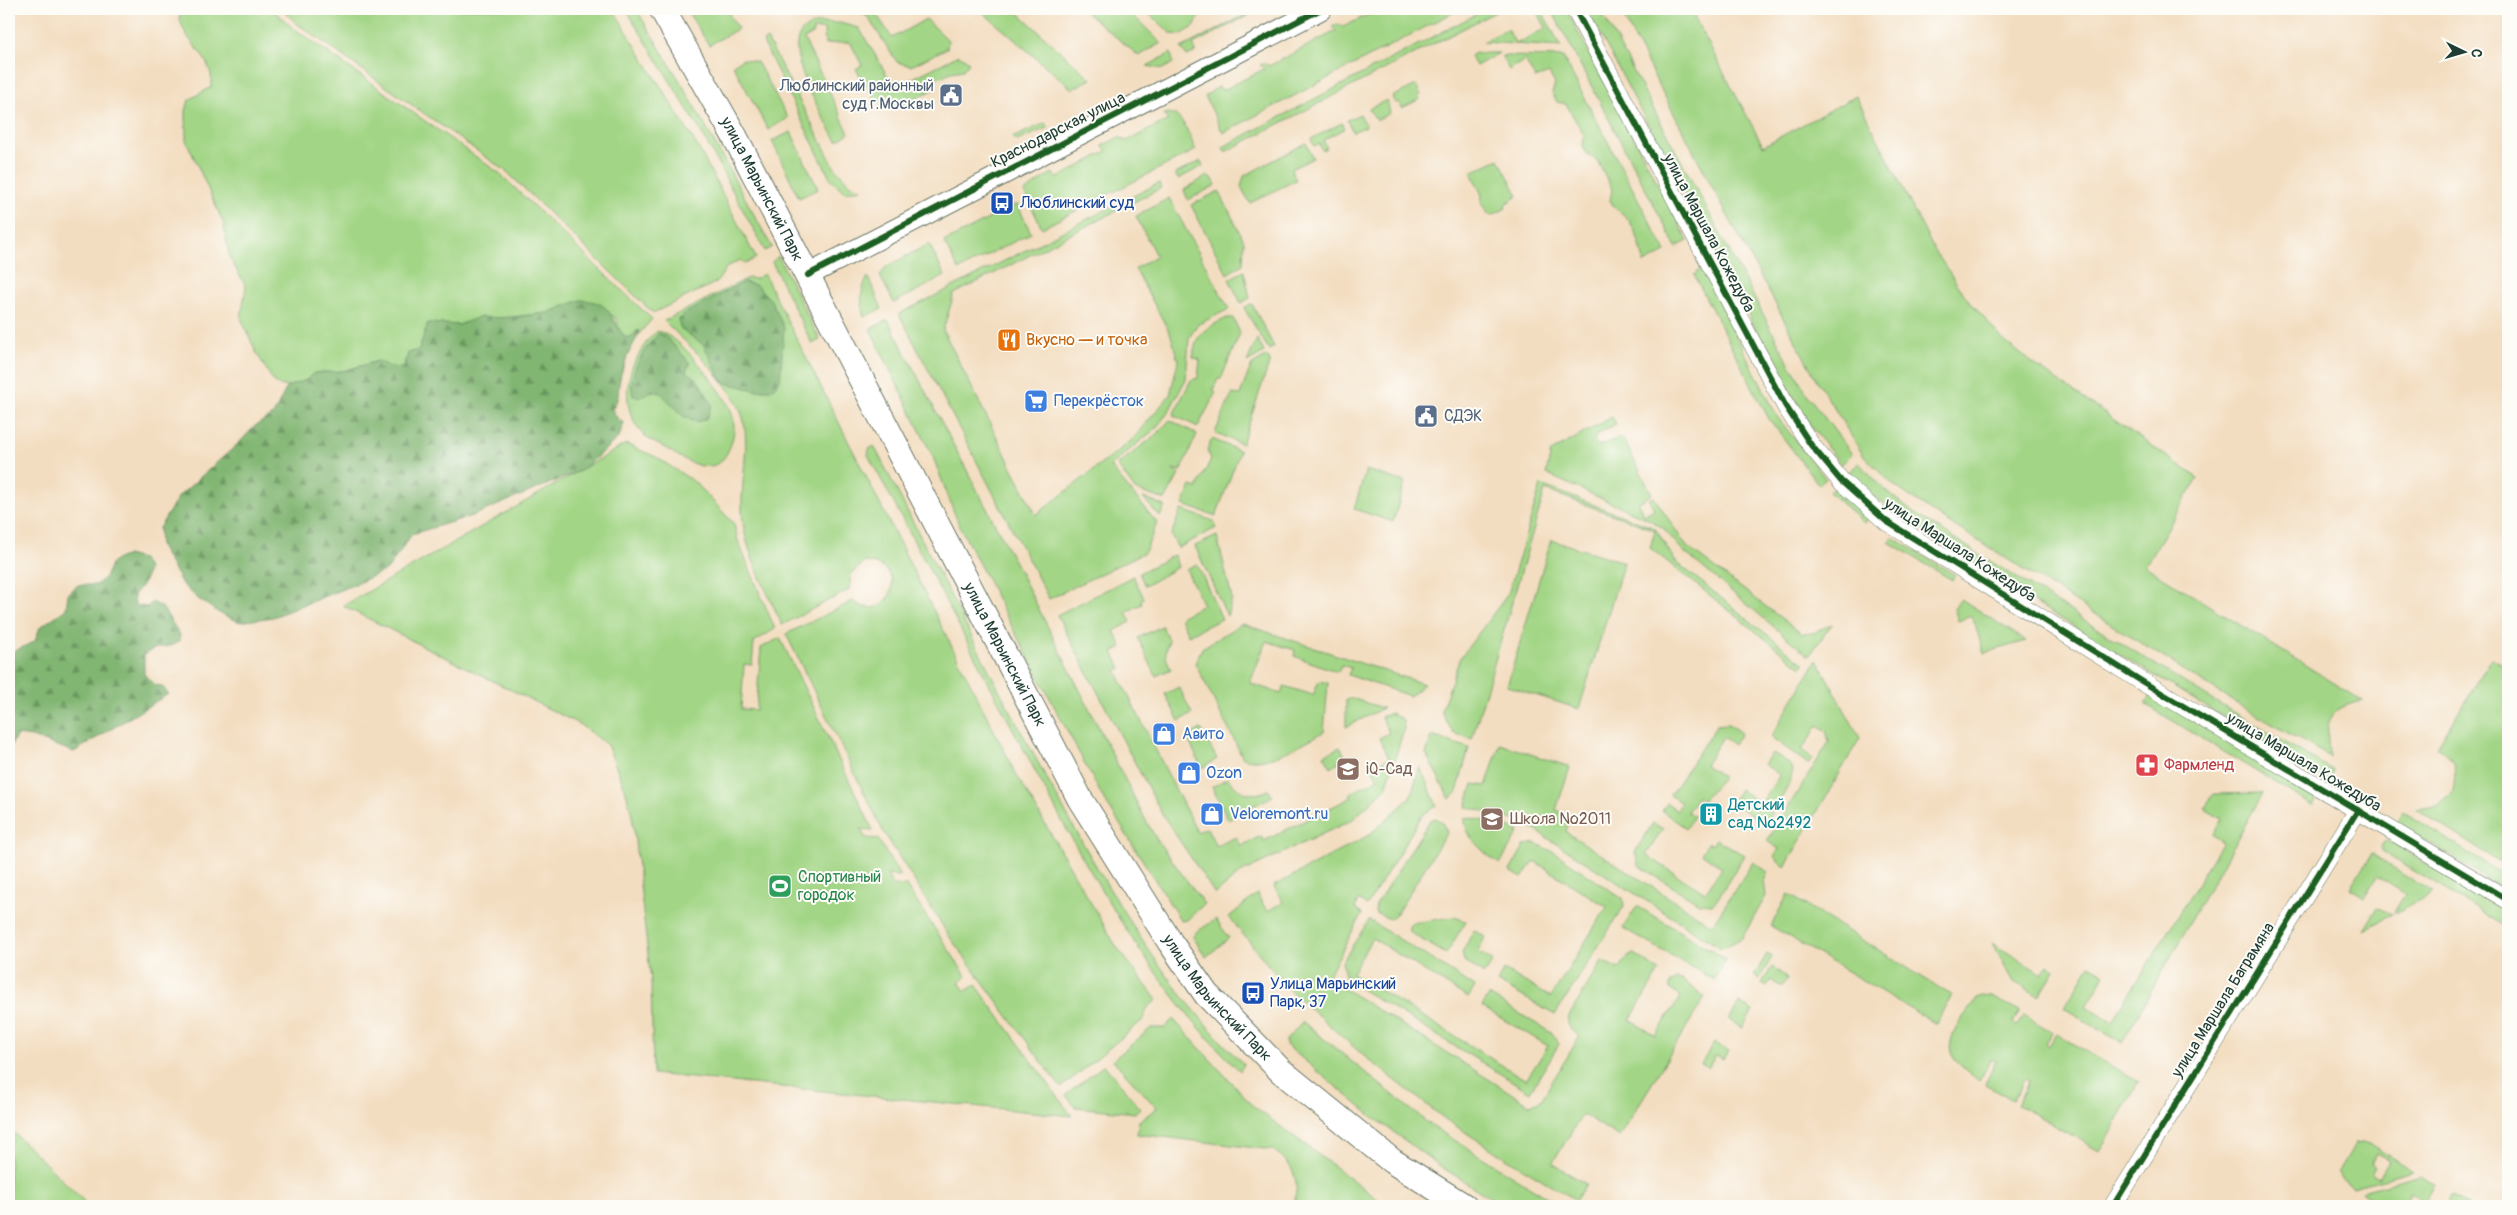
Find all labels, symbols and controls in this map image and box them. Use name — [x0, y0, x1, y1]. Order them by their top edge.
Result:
north arrow — [2440, 28, 2490, 78]
text: С — [2468, 48, 2485, 58]
place label: Люблинский районный суд г.Москвы — [778, 76, 934, 114]
public building icon: Люблинский районный суд г.Москвы — [938, 82, 964, 108]
street label: Краснодарская улица — [987, 87, 1129, 173]
street label: улица Марьинский Парк — [715, 113, 808, 265]
street label: улица Маршала Кожедуба — [1658, 149, 1759, 316]
bus stop icon: Люблинский суд — [989, 190, 1015, 216]
place label: Люблинский суд — [1019, 193, 1134, 213]
restaurant icon: Вкусно — и точка — [996, 327, 1022, 353]
place label: Вкусно — и точка — [1026, 330, 1148, 350]
supermarket icon: Перекрёсток — [1023, 388, 1049, 414]
place label: Перекрёсток — [1054, 391, 1144, 411]
public building icon: СДЭК — [1413, 403, 1439, 429]
place label: СДЭК — [1444, 406, 1482, 426]
street label: улица Маршала Кожедуба — [1880, 493, 2040, 607]
street label: улица Марьинский Парк — [958, 578, 1051, 730]
street label: улица Маршала Кожедуба — [2222, 707, 2385, 816]
shop icon: Авито — [1151, 721, 1177, 747]
place label: Авито — [1182, 724, 1224, 744]
pharmacy icon: Фармленд — [2134, 752, 2160, 778]
place label: Фармленд — [2164, 755, 2235, 775]
school or university icon: iQ-Сад — [1335, 756, 1361, 782]
place label: iQ-Сад — [1366, 759, 1413, 779]
shop icon: Ozon — [1176, 760, 1202, 786]
place label: Ozon — [1206, 763, 1242, 783]
place label: Детский сад №2492 — [1727, 795, 1812, 833]
shop icon: Veloremont.ru — [1199, 801, 1225, 827]
building icon: Детский сад №2492 — [1698, 801, 1724, 827]
place label: Veloremont.ru — [1230, 804, 1328, 824]
school or university icon: Школа №2011 — [1479, 806, 1505, 832]
place label: Школа №2011 — [1510, 809, 1611, 829]
place label: Спортивный городок — [798, 867, 881, 905]
sports icon: Спортивный городок — [767, 873, 793, 899]
street label: улица Маршала Баграмяна — [2167, 919, 2279, 1082]
street label: улица Марьинский Парк — [1157, 930, 1276, 1065]
place label: Улица Марьинский Парк, 37 — [1270, 974, 1396, 1012]
bus stop icon: Улица Марьинский Парк, 37 — [1240, 980, 1266, 1006]

